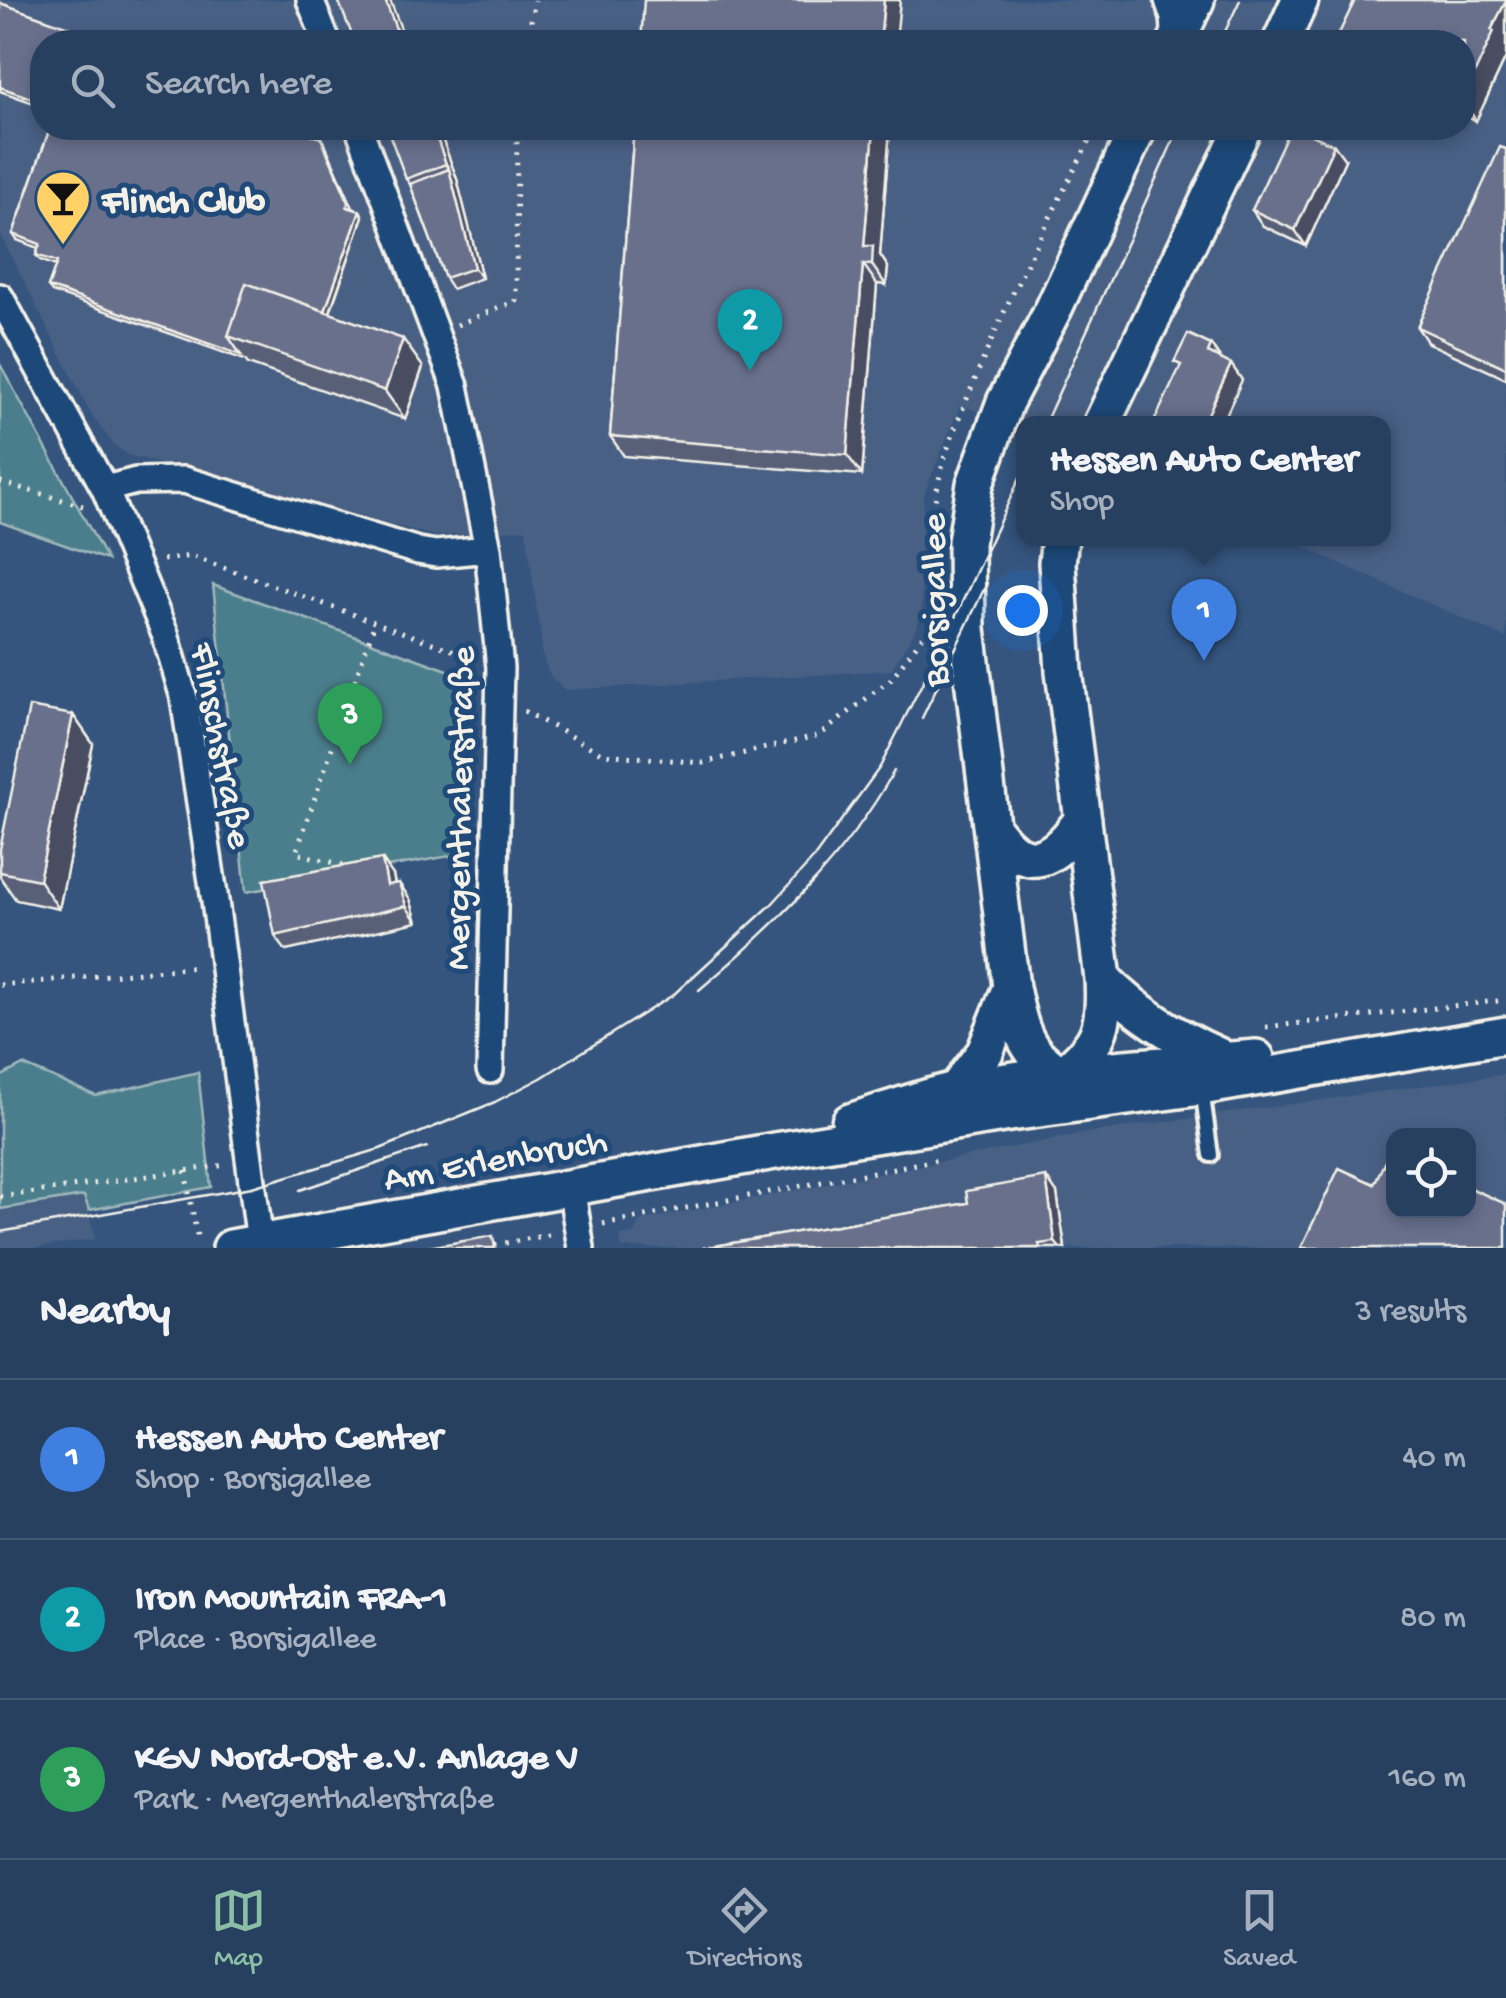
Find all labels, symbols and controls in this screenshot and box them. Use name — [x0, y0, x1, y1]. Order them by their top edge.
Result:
search box — [30, 30, 1476, 140]
icon: search — [65, 58, 120, 113]
text: Search here — [145, 63, 332, 107]
bar icon: Flinch Club — [33, 168, 93, 247]
place label: Flinch Club — [101, 182, 265, 226]
pin: 2 — [718, 288, 782, 371]
popup — [1016, 416, 1391, 546]
text: Hessen Auto Center — [1050, 440, 1357, 484]
text: Shop — [1050, 484, 1114, 522]
street label: Borsigallee — [914, 512, 962, 688]
pin: 1 — [1172, 578, 1236, 661]
your location — [997, 585, 1048, 636]
street label: Flinschstraße — [176, 639, 260, 853]
street label: Mergenthalerstraße — [438, 645, 488, 970]
pin: 3 — [318, 682, 382, 765]
street label: Am Erlenbruch — [381, 1122, 611, 1204]
map controls — [1386, 1128, 1476, 1218]
button: locate — [1386, 1128, 1476, 1218]
text: Nearby — [40, 1289, 170, 1338]
text: 3 results — [1355, 1294, 1466, 1332]
text: Hessen Auto Center — [135, 1418, 442, 1462]
text: 1 — [66, 1440, 79, 1478]
text: 40 m — [1402, 1440, 1466, 1478]
text: Shop · Borsigallee — [135, 1462, 371, 1500]
text: Iron Mountain FRA-1 — [135, 1578, 447, 1622]
text: 2 — [65, 1600, 80, 1638]
text: 80 m — [1400, 1600, 1466, 1638]
text: Place · Borsigallee — [135, 1622, 376, 1660]
text: KGV Nord-Ost e.V. Anlage V — [135, 1738, 579, 1782]
text: 3 — [64, 1760, 81, 1798]
text: 160 m — [1388, 1760, 1466, 1798]
text: Park · Mergenthalerstraße — [135, 1782, 494, 1820]
tab: Map — [211, 1883, 266, 1976]
tab: Directions — [688, 1883, 802, 1976]
tab: Saved — [1223, 1883, 1295, 1976]

